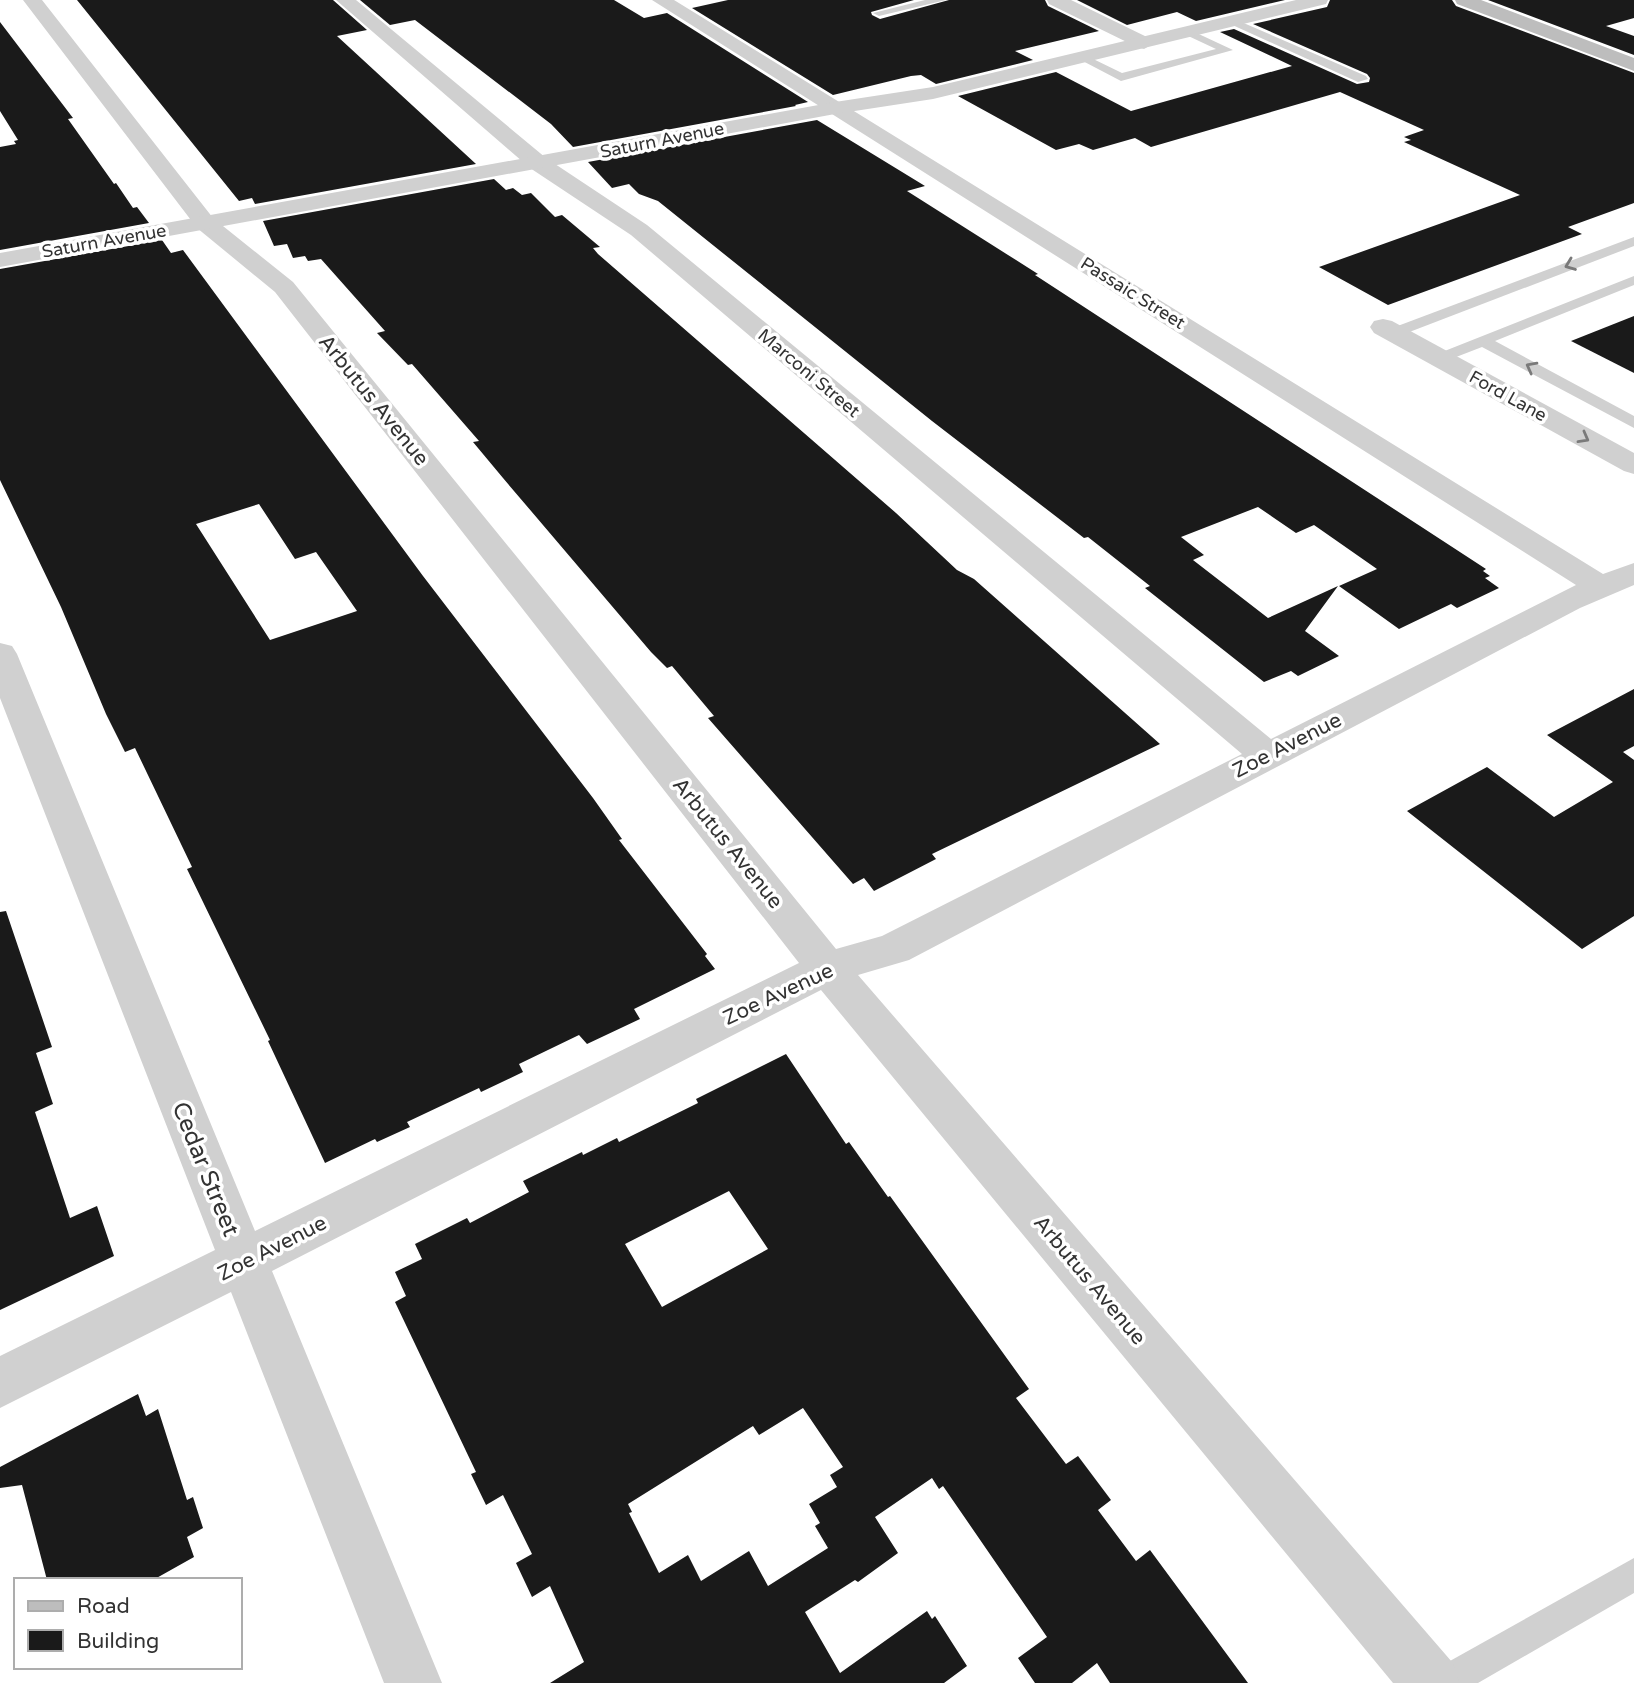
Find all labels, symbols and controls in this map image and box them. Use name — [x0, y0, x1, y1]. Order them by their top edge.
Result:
street label: Saturn Avenue — [598, 117, 726, 163]
street label: Saturn Avenue — [40, 219, 168, 263]
street label: Passaic Street — [1077, 252, 1190, 334]
one-way arrow — [1565, 257, 1577, 271]
street label: Marconi Street — [754, 324, 864, 422]
street label: Arbutus Avenue — [313, 330, 434, 471]
one-way arrow — [1526, 362, 1538, 375]
street label: Ford Lane — [1465, 366, 1551, 426]
one-way arrow — [1577, 430, 1590, 443]
street label: Zoe Avenue — [1229, 707, 1346, 784]
street label: Arbutus Avenue — [667, 773, 788, 914]
street label: Zoe Avenue — [719, 958, 837, 1031]
street label: Cedar Street — [165, 1098, 246, 1241]
street label: Zoe Avenue — [214, 1210, 331, 1287]
street label: Arbutus Avenue — [1028, 1211, 1151, 1350]
legend — [14, 1578, 242, 1669]
text: Road — [77, 1594, 130, 1619]
text: Building — [77, 1629, 159, 1654]

